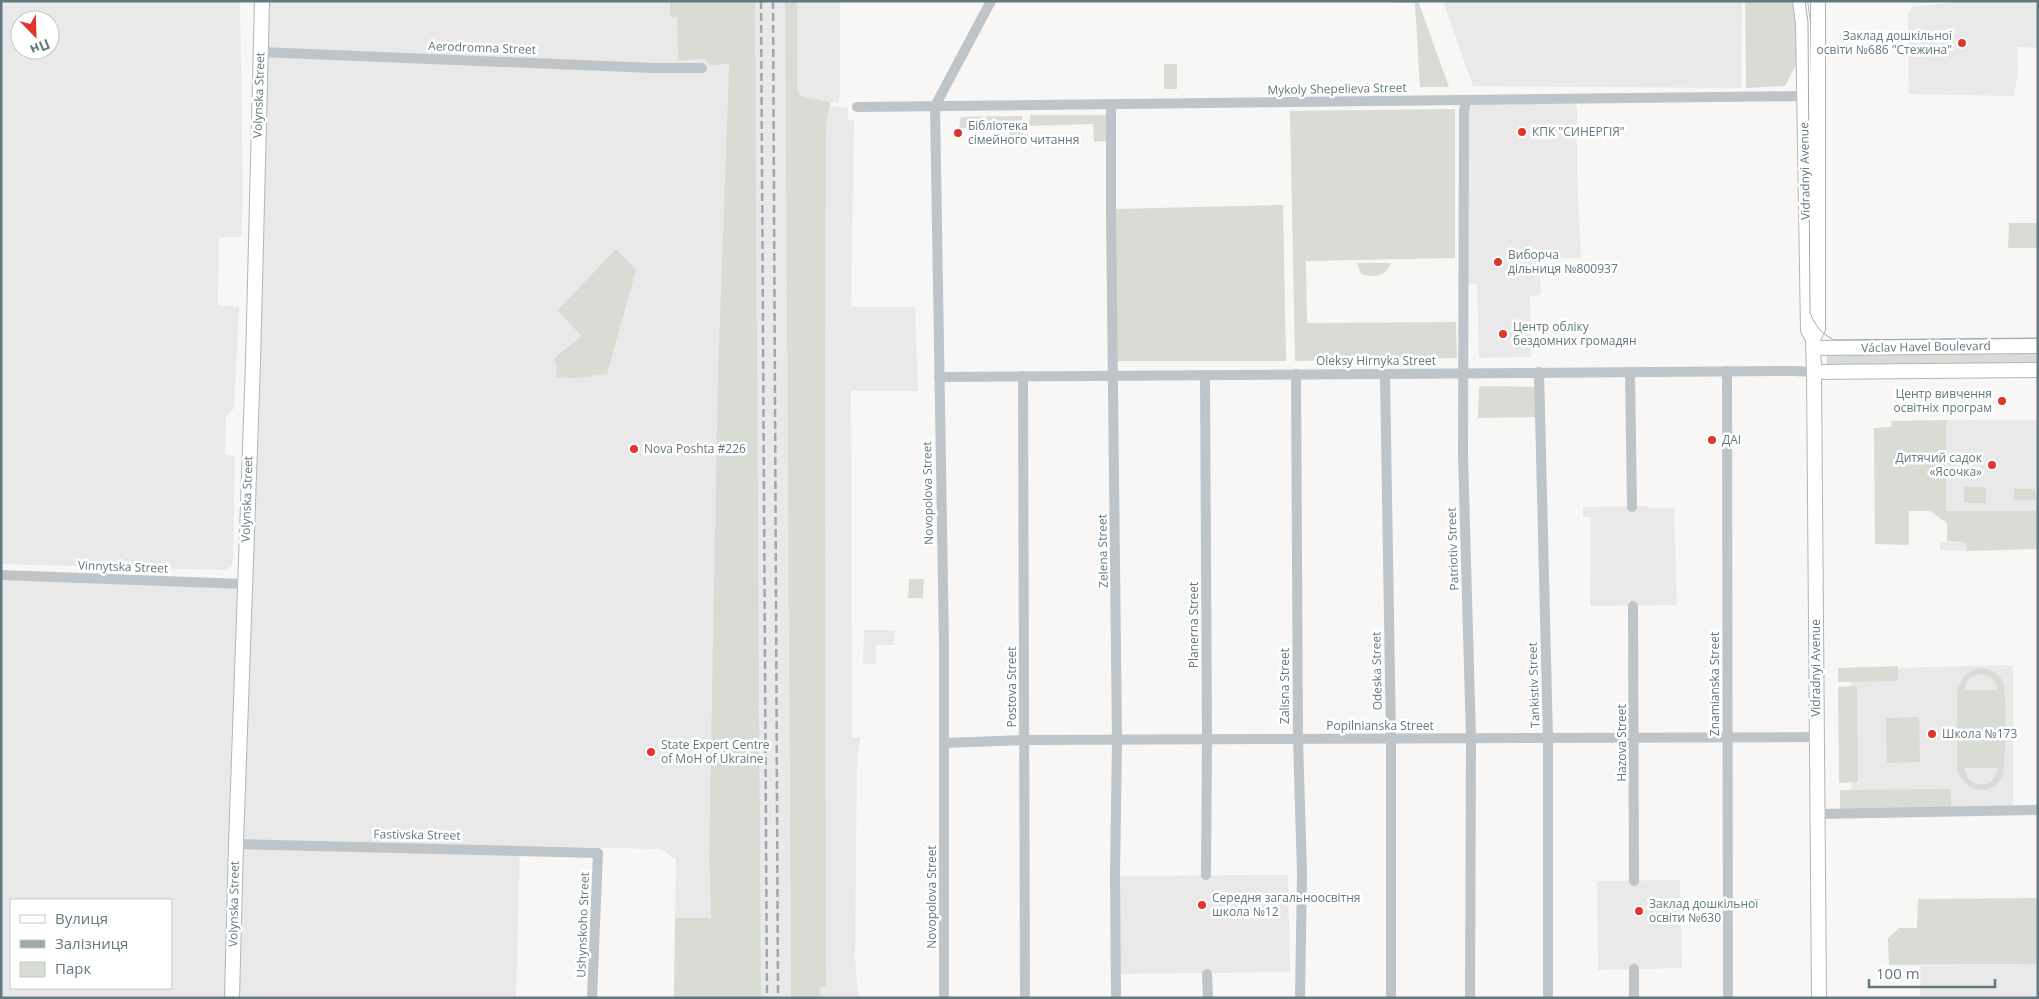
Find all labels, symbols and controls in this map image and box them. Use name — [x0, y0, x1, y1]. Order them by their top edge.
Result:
north arrow — [10, 10, 60, 60]
place label: Заклад дошкільної освіти №686 "Стежина" — [1817, 27, 1953, 58]
text: Пн — [27, 35, 53, 60]
street label: Aerodromna Street — [428, 37, 536, 58]
marker: Заклад дошкільної освіти №686 "Стежина" — [1956, 37, 1968, 49]
street label: Volynska Street — [249, 52, 268, 138]
street label: Mykoly Shepelieva Street — [1267, 79, 1407, 98]
place label: Бібліотека сімейного читання — [968, 117, 1079, 148]
street label: Vidradnyi Avenue — [1795, 122, 1814, 220]
place label: КПК "СИНЕРГІЯ" — [1532, 123, 1625, 140]
marker: КПК "СИНЕРГІЯ" — [1516, 126, 1528, 138]
marker: Бібліотека сімейного читання — [952, 127, 964, 139]
place label: Виборча дільниця №800937 — [1508, 246, 1618, 277]
marker: Виборча дільниця №800937 — [1492, 256, 1504, 268]
place label: Центр обліку бездомних громадян — [1513, 318, 1637, 349]
marker: Центр обліку бездомних громадян — [1497, 328, 1509, 340]
street label: Václav Havel Boulevard — [1861, 337, 1991, 356]
street label: Oleksy Hirnyka Street — [1316, 352, 1436, 369]
place label: Центр вивчення освітніх програм — [1893, 385, 1992, 416]
marker: Центр вивчення освітніх програм — [1996, 395, 2008, 407]
place label: ДАІ — [1722, 431, 1741, 448]
marker: ДАІ — [1706, 434, 1718, 446]
place label: Nova Poshta #226 — [644, 440, 746, 457]
street label: Novopolova Street — [918, 441, 937, 545]
marker: Nova Poshta #226 — [628, 443, 640, 455]
place label: Дитячий садок «Ясочка» — [1895, 449, 1983, 480]
street label: Volynska Street — [237, 456, 256, 542]
marker: Дитячий садок «Ясочка» — [1986, 459, 1998, 471]
street label: Patriotiv Street — [1443, 507, 1462, 591]
street label: Zelena Street — [1093, 514, 1112, 588]
street label: Vinnytska Street — [77, 556, 169, 577]
street label: Planerna Street — [1185, 582, 1202, 668]
street label: Vidradnyi Avenue — [1807, 619, 1824, 717]
street label: Odeska Street — [1367, 631, 1386, 711]
street label: Znamianska Street — [1706, 632, 1723, 736]
street label: Tankistiv Street — [1524, 642, 1543, 728]
street label: Postova Street — [1003, 647, 1020, 727]
street label: Zalisna Street — [1276, 648, 1293, 724]
street label: Hazova Street — [1613, 704, 1630, 782]
street label: Popilnianska Street — [1326, 717, 1434, 734]
place label: Школа №173 — [1942, 725, 2017, 742]
marker: Школа №173 — [1926, 728, 1938, 740]
place label: State Expert Centre of MoH of Ukraine — [661, 736, 770, 767]
marker: State Expert Centre of MoH of Ukraine — [645, 746, 657, 758]
street label: Fastivska Street — [373, 825, 461, 844]
street label: Novopolova Street — [923, 845, 940, 949]
street label: Volynska Street — [224, 861, 243, 947]
street label: Ushynskoho Street — [572, 872, 593, 978]
place label: Середня загальноосвітня школа №12 — [1212, 889, 1360, 920]
place label: Заклад дошкільної освіти №630 — [1649, 895, 1759, 926]
legend — [10, 899, 172, 989]
marker: Середня загальноосвітня школа №12 — [1196, 899, 1208, 911]
marker: Заклад дошкільної освіти №630 — [1633, 905, 1645, 917]
text: Вулиця — [55, 908, 108, 928]
text: Залізниця — [55, 933, 128, 953]
scale bar — [1869, 956, 1995, 988]
text: Парк — [55, 958, 91, 978]
text: 100 m — [1876, 963, 1920, 983]

